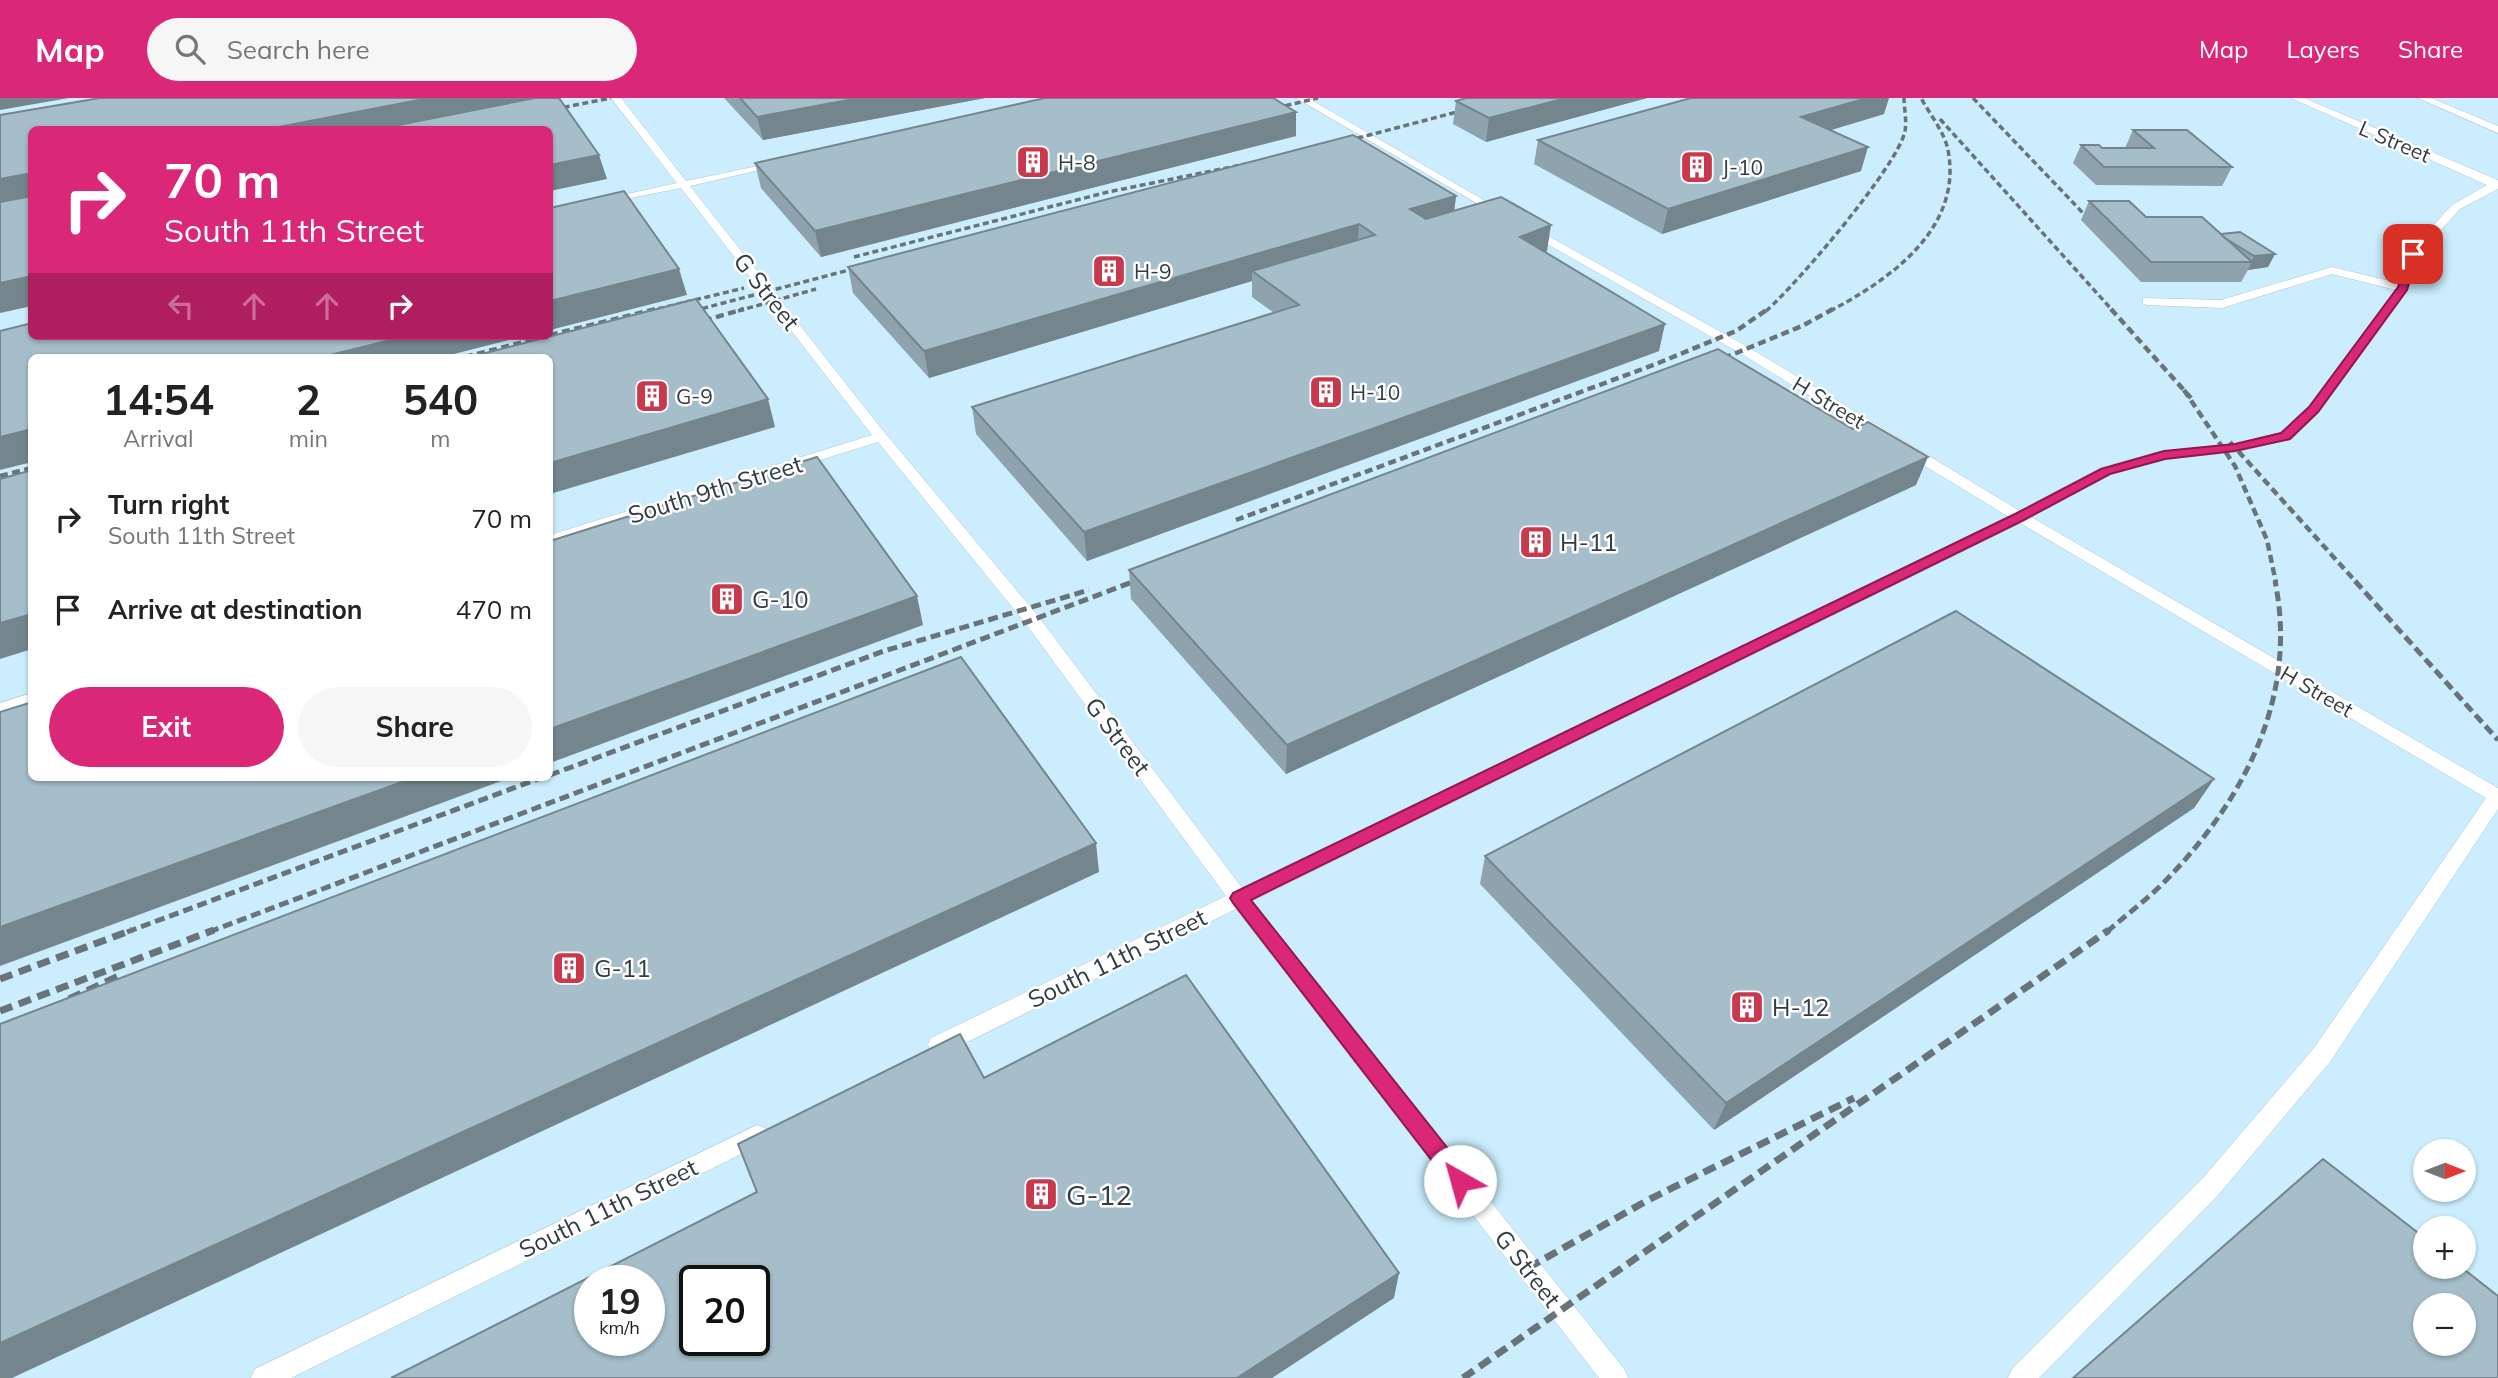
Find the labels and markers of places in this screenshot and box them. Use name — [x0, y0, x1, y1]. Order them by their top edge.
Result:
building icon: H-8 — [1014, 143, 1052, 181]
building icon: J-10 — [1678, 148, 1716, 186]
place label: H-8 — [1058, 149, 1096, 175]
place label: J-10 — [1722, 154, 1763, 180]
pin — [2383, 224, 2443, 284]
building icon: H-9 — [1090, 252, 1128, 290]
place label: H-9 — [1134, 258, 1172, 284]
building icon: H-10 — [1307, 373, 1345, 411]
building icon: G-9 — [633, 377, 671, 415]
place label: H-10 — [1350, 379, 1400, 405]
place label: G-9 — [676, 383, 713, 409]
building icon: H-11 — [1517, 523, 1555, 561]
place label: H-11 — [1560, 527, 1617, 557]
building icon: G-10 — [708, 580, 746, 618]
place label: G-10 — [752, 584, 809, 614]
building icon: G-11 — [550, 949, 588, 987]
place label: G-11 — [594, 953, 651, 983]
building icon: H-12 — [1728, 988, 1766, 1026]
place label: H-12 — [1772, 992, 1829, 1022]
building icon: G-12 — [1022, 1175, 1060, 1213]
place label: G-12 — [1066, 1177, 1132, 1212]

